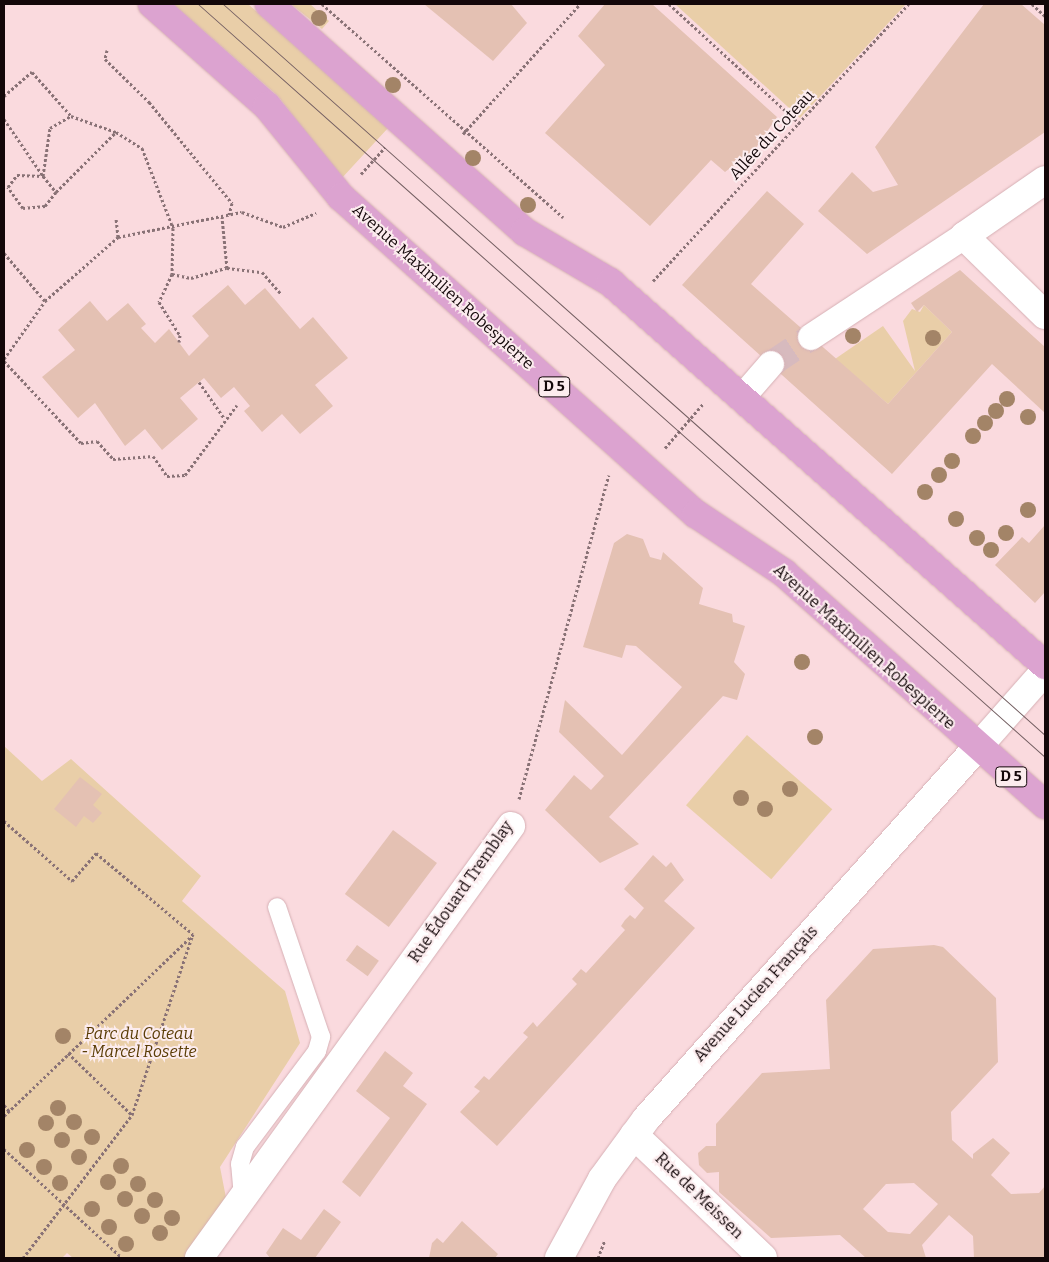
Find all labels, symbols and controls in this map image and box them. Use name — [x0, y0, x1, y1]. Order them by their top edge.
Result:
street label: Allée du Coteau — [726, 86, 818, 184]
street label: Avenue Maximilien Robespierre — [348, 200, 538, 374]
road number: D 5 — [538, 374, 570, 400]
street label: Avenue Maximilien Robespierre — [769, 560, 959, 734]
road number: D 5 — [995, 764, 1027, 790]
street label: Rue Édouard Tremblay — [405, 817, 517, 967]
street label: Avenue Lucien Français — [690, 922, 822, 1066]
park label: Parc du Coteau - Marcel Rosette — [81, 1024, 197, 1062]
street label: Rue de Meissen — [651, 1149, 747, 1243]

